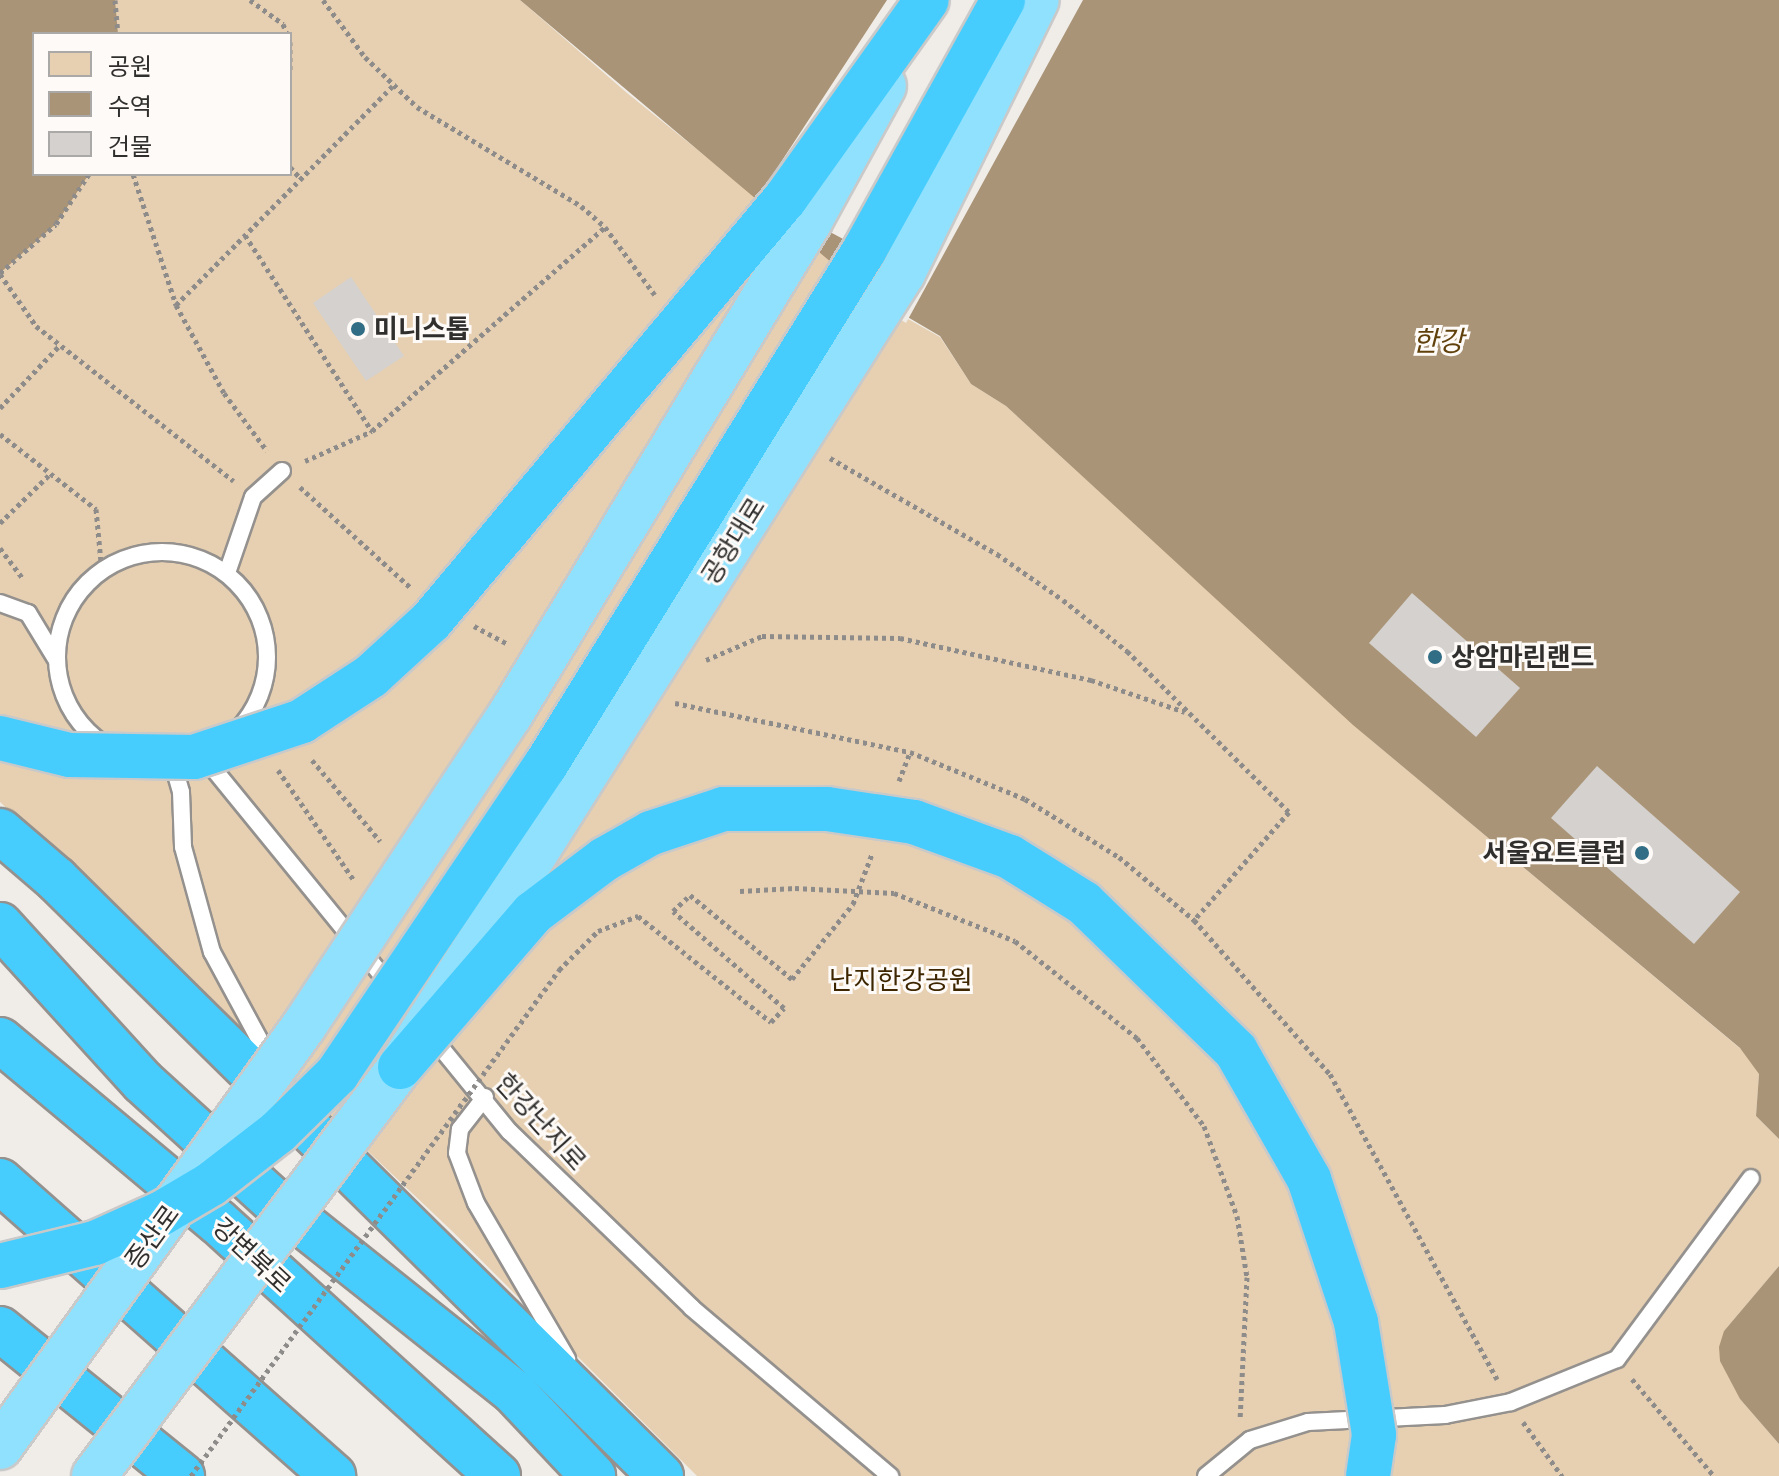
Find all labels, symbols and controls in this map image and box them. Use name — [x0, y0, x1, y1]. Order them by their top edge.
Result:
legend — [32, 32, 292, 176]
text: 공원 — [108, 49, 152, 82]
text: 수역 — [108, 89, 152, 122]
text: 건물 — [108, 129, 152, 162]
place label: 미니스톱 — [374, 313, 470, 345]
marker: 미니스톱 — [349, 320, 367, 338]
water label: 한강 — [1412, 323, 1464, 357]
street label: 공항대로 — [694, 492, 772, 590]
place label: 상암마린랜드 — [1451, 641, 1595, 673]
marker: 상암마린랜드 — [1426, 648, 1444, 666]
place label: 서울요트클럽 — [1482, 837, 1626, 869]
marker: 서울요트클럽 — [1633, 844, 1651, 862]
park label: 난지한강공원 — [829, 964, 973, 996]
street label: 한강난지로 — [489, 1067, 593, 1177]
street label: 증산로 — [118, 1199, 186, 1275]
street label: 강변북로 — [206, 1211, 298, 1299]

